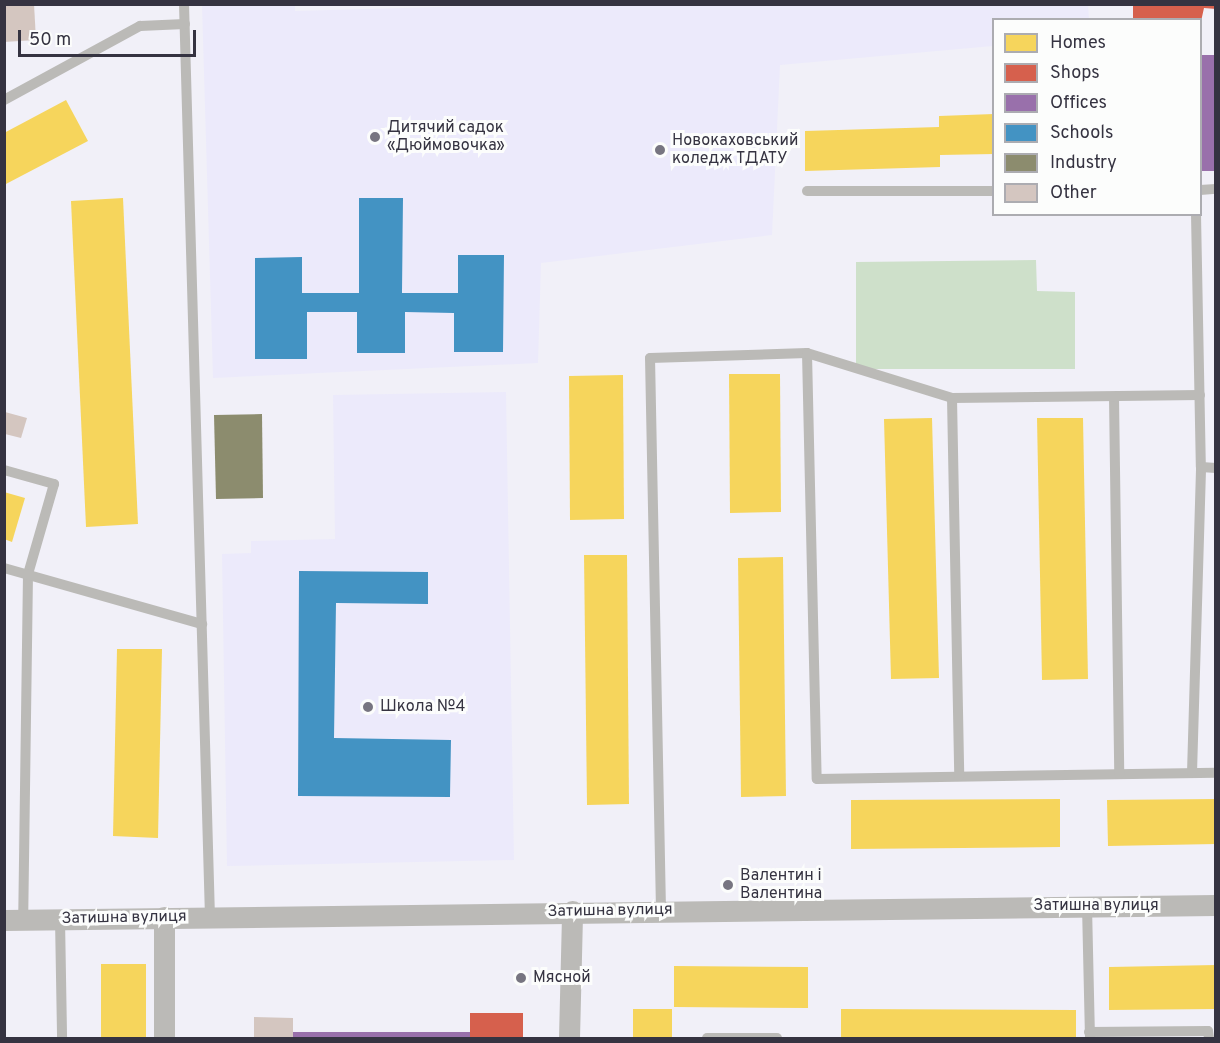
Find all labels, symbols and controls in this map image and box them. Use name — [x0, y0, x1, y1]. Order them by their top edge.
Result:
scale bar — [21, 18, 200, 56]
legend — [992, 18, 1202, 216]
text: 50 m — [29, 29, 71, 52]
text: Homes — [1050, 32, 1106, 55]
text: Shops — [1050, 62, 1100, 85]
text: Offices — [1050, 92, 1107, 115]
place label: Дитячий садок «Дюймовочка» — [387, 118, 505, 156]
text: Schools — [1050, 122, 1113, 145]
marker: Дитячий садок «Дюймовочка» — [368, 130, 382, 144]
place label: Новокаховський коледж ТДАТУ — [672, 131, 798, 169]
marker: Новокаховський коледж ТДАТУ — [653, 143, 667, 157]
text: Industry — [1050, 152, 1117, 175]
text: Other — [1050, 182, 1097, 205]
place label: Школа №4 — [380, 697, 465, 717]
marker: Школа №4 — [361, 700, 375, 714]
place label: Валентин і Валентина — [740, 866, 822, 904]
marker: Валентин і Валентина — [721, 878, 735, 892]
street label: Затишна вулиця — [1033, 896, 1159, 916]
street label: Затишна вулиця — [547, 900, 673, 922]
street label: Затишна вулиця — [61, 907, 187, 929]
place label: Мясной — [533, 968, 591, 988]
marker: Мясной — [514, 971, 528, 985]

